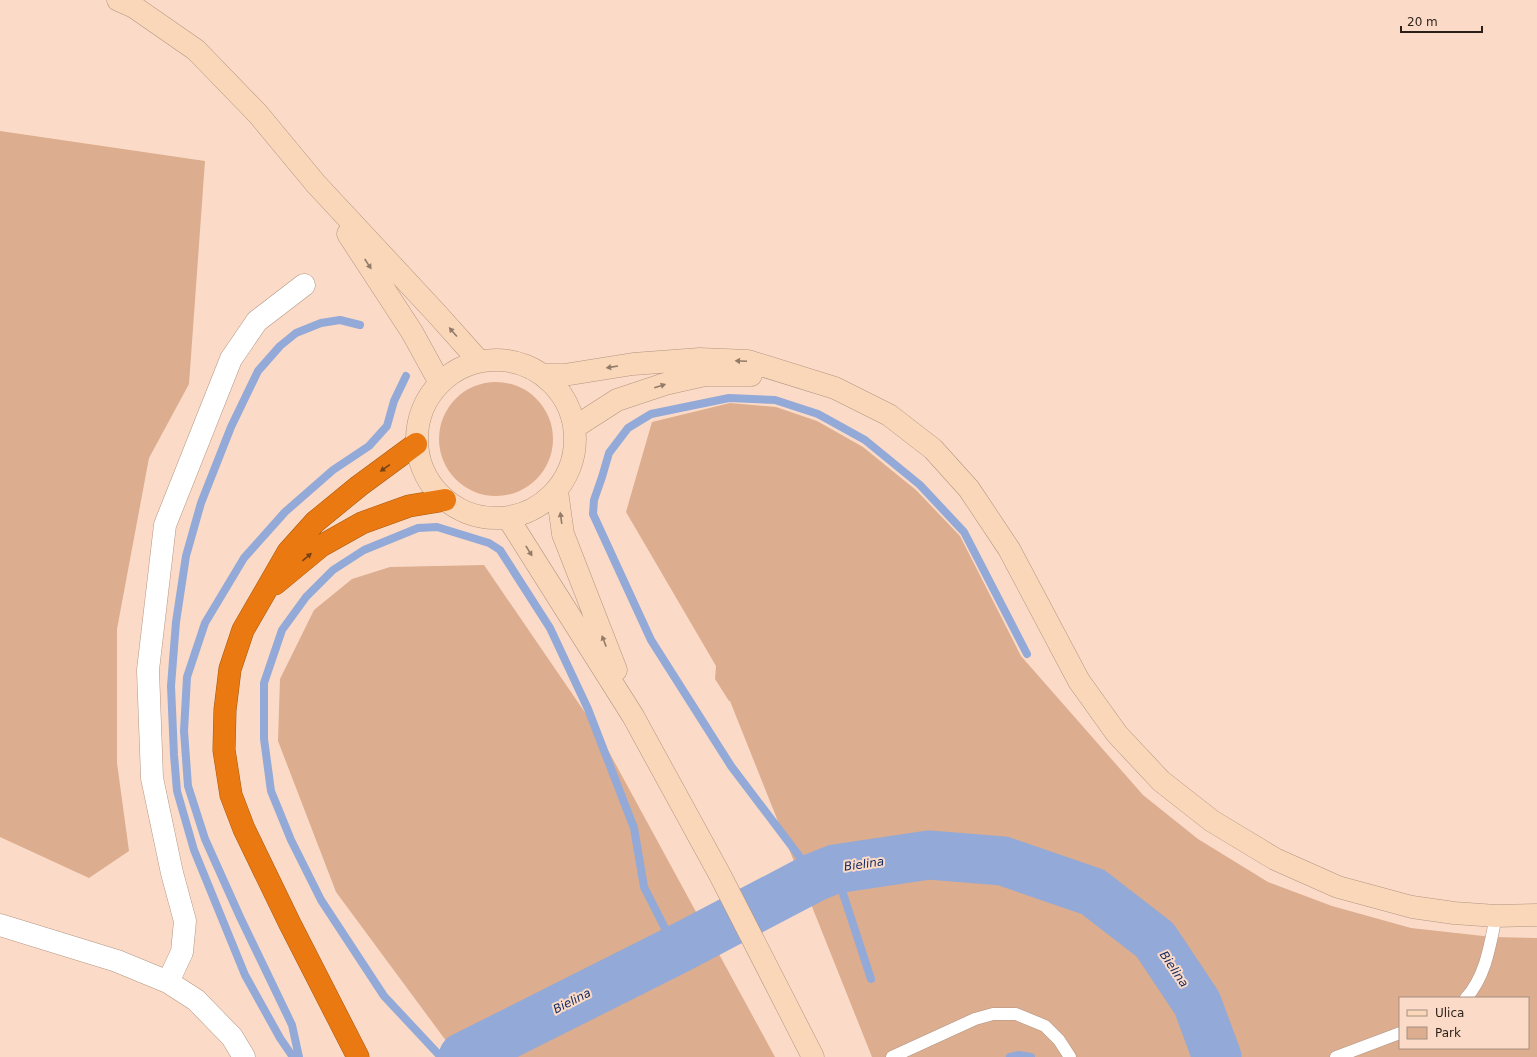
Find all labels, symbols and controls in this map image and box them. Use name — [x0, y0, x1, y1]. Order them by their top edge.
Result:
scale bar — [1401, 8, 1482, 34]
text: 20 m — [1407, 15, 1438, 29]
one-way arrow — [364, 259, 372, 269]
one-way arrow — [448, 327, 457, 337]
one-way arrow — [734, 358, 747, 364]
one-way arrow — [606, 364, 618, 370]
one-way arrow — [654, 383, 666, 389]
one-way arrow — [380, 464, 390, 472]
one-way arrow — [558, 512, 564, 524]
one-way arrow — [525, 546, 533, 556]
one-way arrow — [302, 552, 313, 561]
one-way arrow — [601, 634, 607, 646]
water label: Bielina — [843, 854, 885, 874]
water label: Bielina — [1157, 948, 1191, 990]
water label: Bielina — [551, 986, 593, 1016]
legend — [1399, 997, 1529, 1049]
text: Ulica — [1435, 1006, 1464, 1020]
text: Park — [1435, 1026, 1461, 1040]

